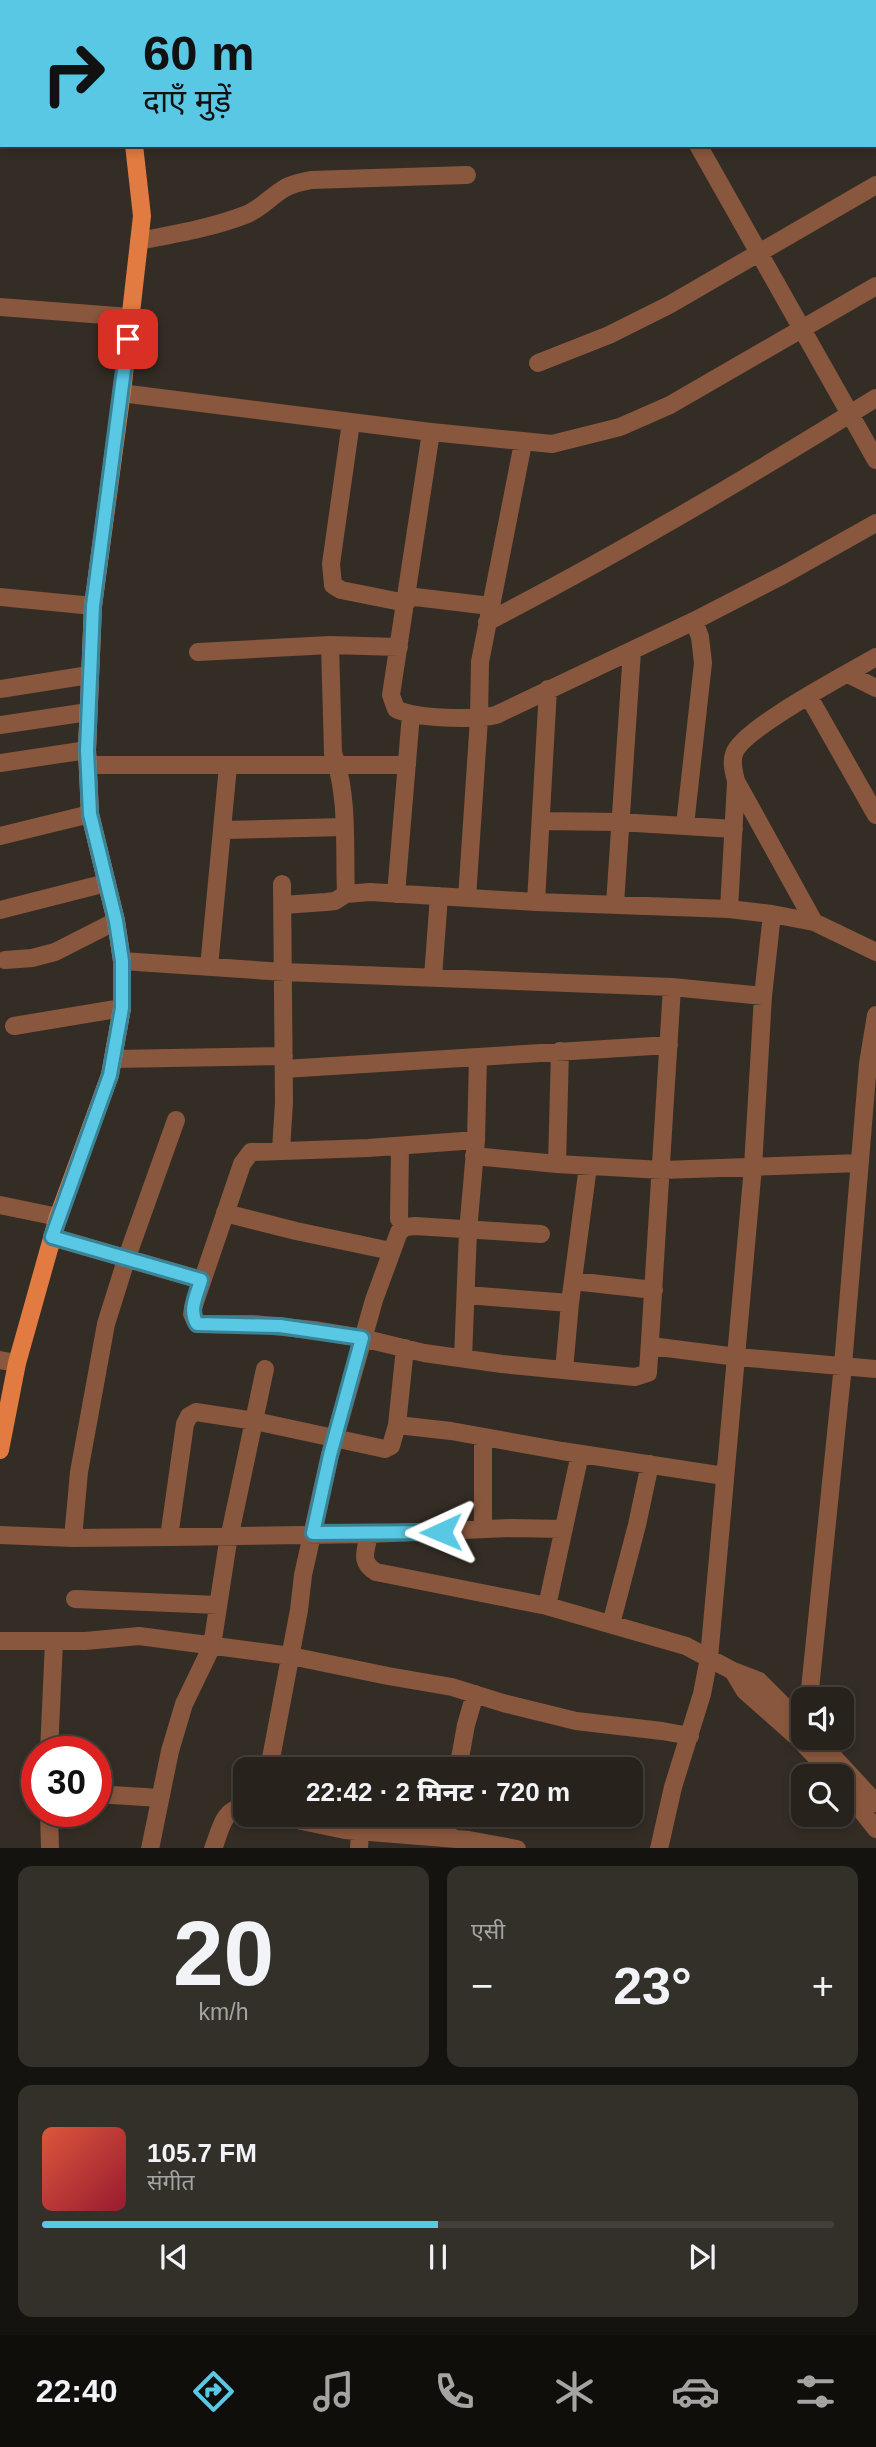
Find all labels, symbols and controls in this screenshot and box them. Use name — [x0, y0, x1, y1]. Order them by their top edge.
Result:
text: 60 m — [143, 26, 255, 80]
icon: right — [28, 28, 119, 119]
text: दाएँ मुड़ें — [143, 83, 231, 119]
pin — [98, 309, 158, 369]
icon: arrive — [109, 320, 147, 358]
position arrow — [404, 1495, 478, 1569]
map controls — [791, 1687, 854, 1827]
button: sound — [791, 1687, 854, 1750]
speed limit sign: 30 — [21, 1736, 112, 1827]
button: search — [791, 1764, 854, 1827]
text: 22:42 · 2 मिनट · 720 m — [306, 1777, 570, 1807]
text: 20 — [173, 1903, 274, 2004]
text: एसी — [471, 1918, 505, 1944]
text: 23° — [613, 1957, 692, 2015]
text: − — [471, 1965, 493, 2007]
text: + — [812, 1965, 834, 2007]
text: km/h — [199, 1999, 248, 2025]
text: 105.7 FM — [147, 2138, 257, 2168]
text: संगीत — [147, 2169, 195, 2195]
icon: previous — [155, 2238, 193, 2276]
icon: pause — [419, 2238, 457, 2276]
icon: next — [683, 2238, 721, 2276]
icon: directions — [189, 2367, 238, 2416]
icon: music — [309, 2367, 358, 2416]
icon: phone — [430, 2367, 479, 2416]
icon: climate — [550, 2367, 599, 2416]
icon: car — [671, 2367, 720, 2416]
icon: filters — [791, 2367, 840, 2416]
text: 22:40 — [36, 2373, 118, 2409]

